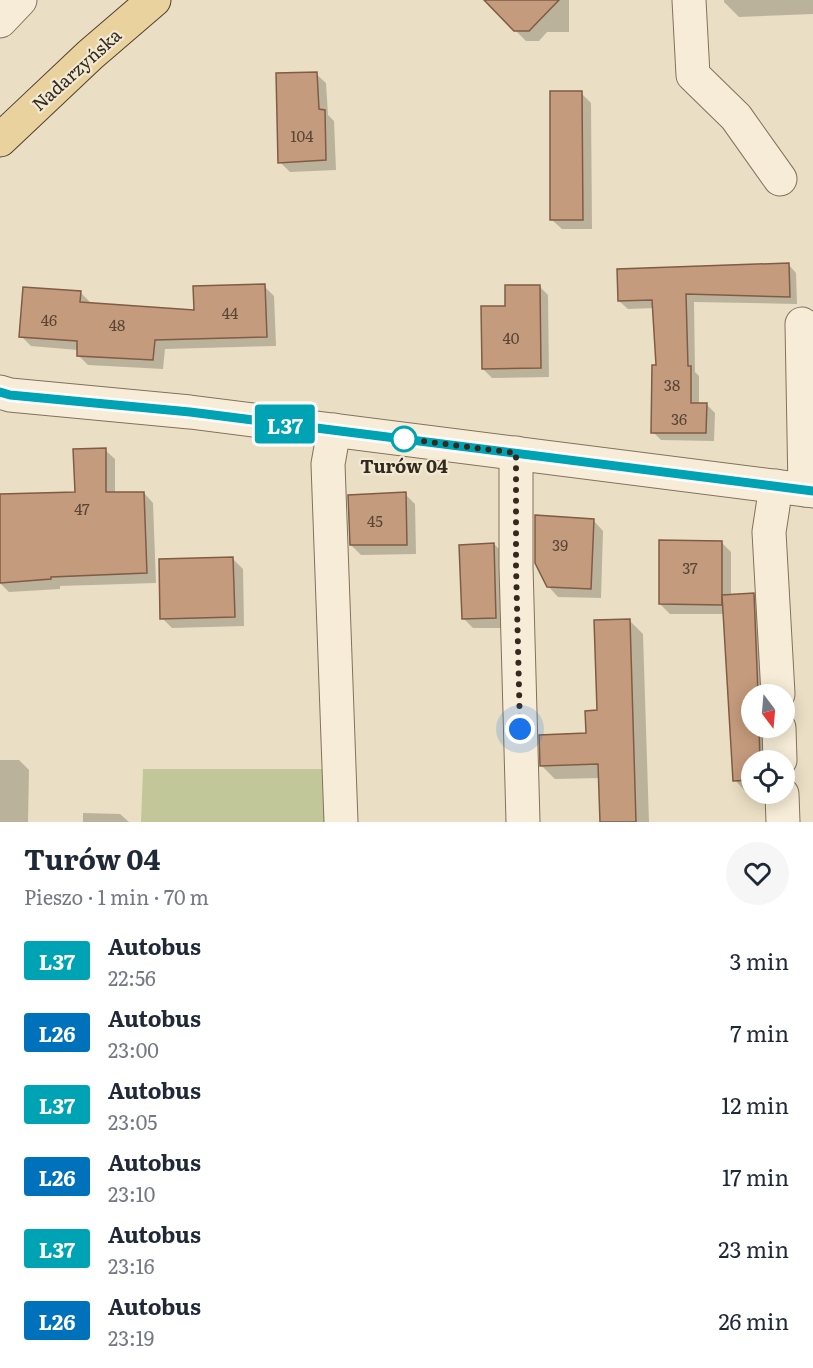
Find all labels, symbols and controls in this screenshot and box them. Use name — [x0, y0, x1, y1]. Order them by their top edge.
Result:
street label: Nadarzyńska — [25, 21, 127, 117]
house number: 104 — [290, 124, 314, 147]
house number: 44 — [222, 301, 238, 324]
house number: 46 — [41, 308, 57, 331]
house number: 48 — [109, 313, 125, 336]
house number: 40 — [503, 326, 520, 349]
house number: 38 — [664, 373, 680, 396]
line badge: L37 — [250, 404, 320, 444]
house number: 36 — [671, 407, 687, 430]
text: L37 — [267, 409, 303, 440]
marker: Turów 04 — [391, 426, 417, 452]
place label: Turów 04 — [360, 452, 448, 479]
house number: 47 — [74, 497, 90, 520]
house number: 45 — [367, 509, 383, 532]
house number: 39 — [552, 533, 568, 556]
house number: 37 — [682, 556, 698, 579]
north arrow — [741, 684, 795, 738]
map controls — [741, 684, 795, 804]
your location — [505, 714, 535, 744]
button: locate — [741, 750, 795, 804]
text: Turów 04 — [24, 837, 160, 879]
button: heart — [726, 842, 789, 905]
text: Pieszo · 1 min · 70 m — [24, 881, 209, 911]
text: Autobus — [108, 929, 201, 962]
text: 3 min — [729, 944, 789, 977]
text: L37 — [39, 945, 75, 976]
text: 22:56 — [108, 962, 156, 992]
text: Autobus — [108, 1001, 201, 1034]
text: 7 min — [730, 1016, 789, 1049]
text: L26 — [38, 1017, 76, 1048]
text: 23:00 — [108, 1034, 159, 1064]
text: Autobus — [108, 1073, 201, 1106]
text: 12 min — [721, 1088, 789, 1121]
text: L37 — [39, 1089, 75, 1120]
text: 23:05 — [108, 1106, 157, 1136]
text: Autobus — [108, 1145, 201, 1178]
text: 17 min — [722, 1160, 789, 1193]
text: L26 — [38, 1161, 76, 1192]
text: 23:10 — [108, 1178, 155, 1208]
text: Autobus — [108, 1217, 201, 1250]
text: 23 min — [718, 1232, 789, 1265]
text: L37 — [39, 1233, 75, 1264]
text: 23:16 — [108, 1250, 155, 1280]
text: Autobus — [108, 1289, 201, 1322]
text: 26 min — [718, 1304, 789, 1337]
text: L26 — [38, 1305, 76, 1336]
text: 23:19 — [108, 1322, 154, 1352]

